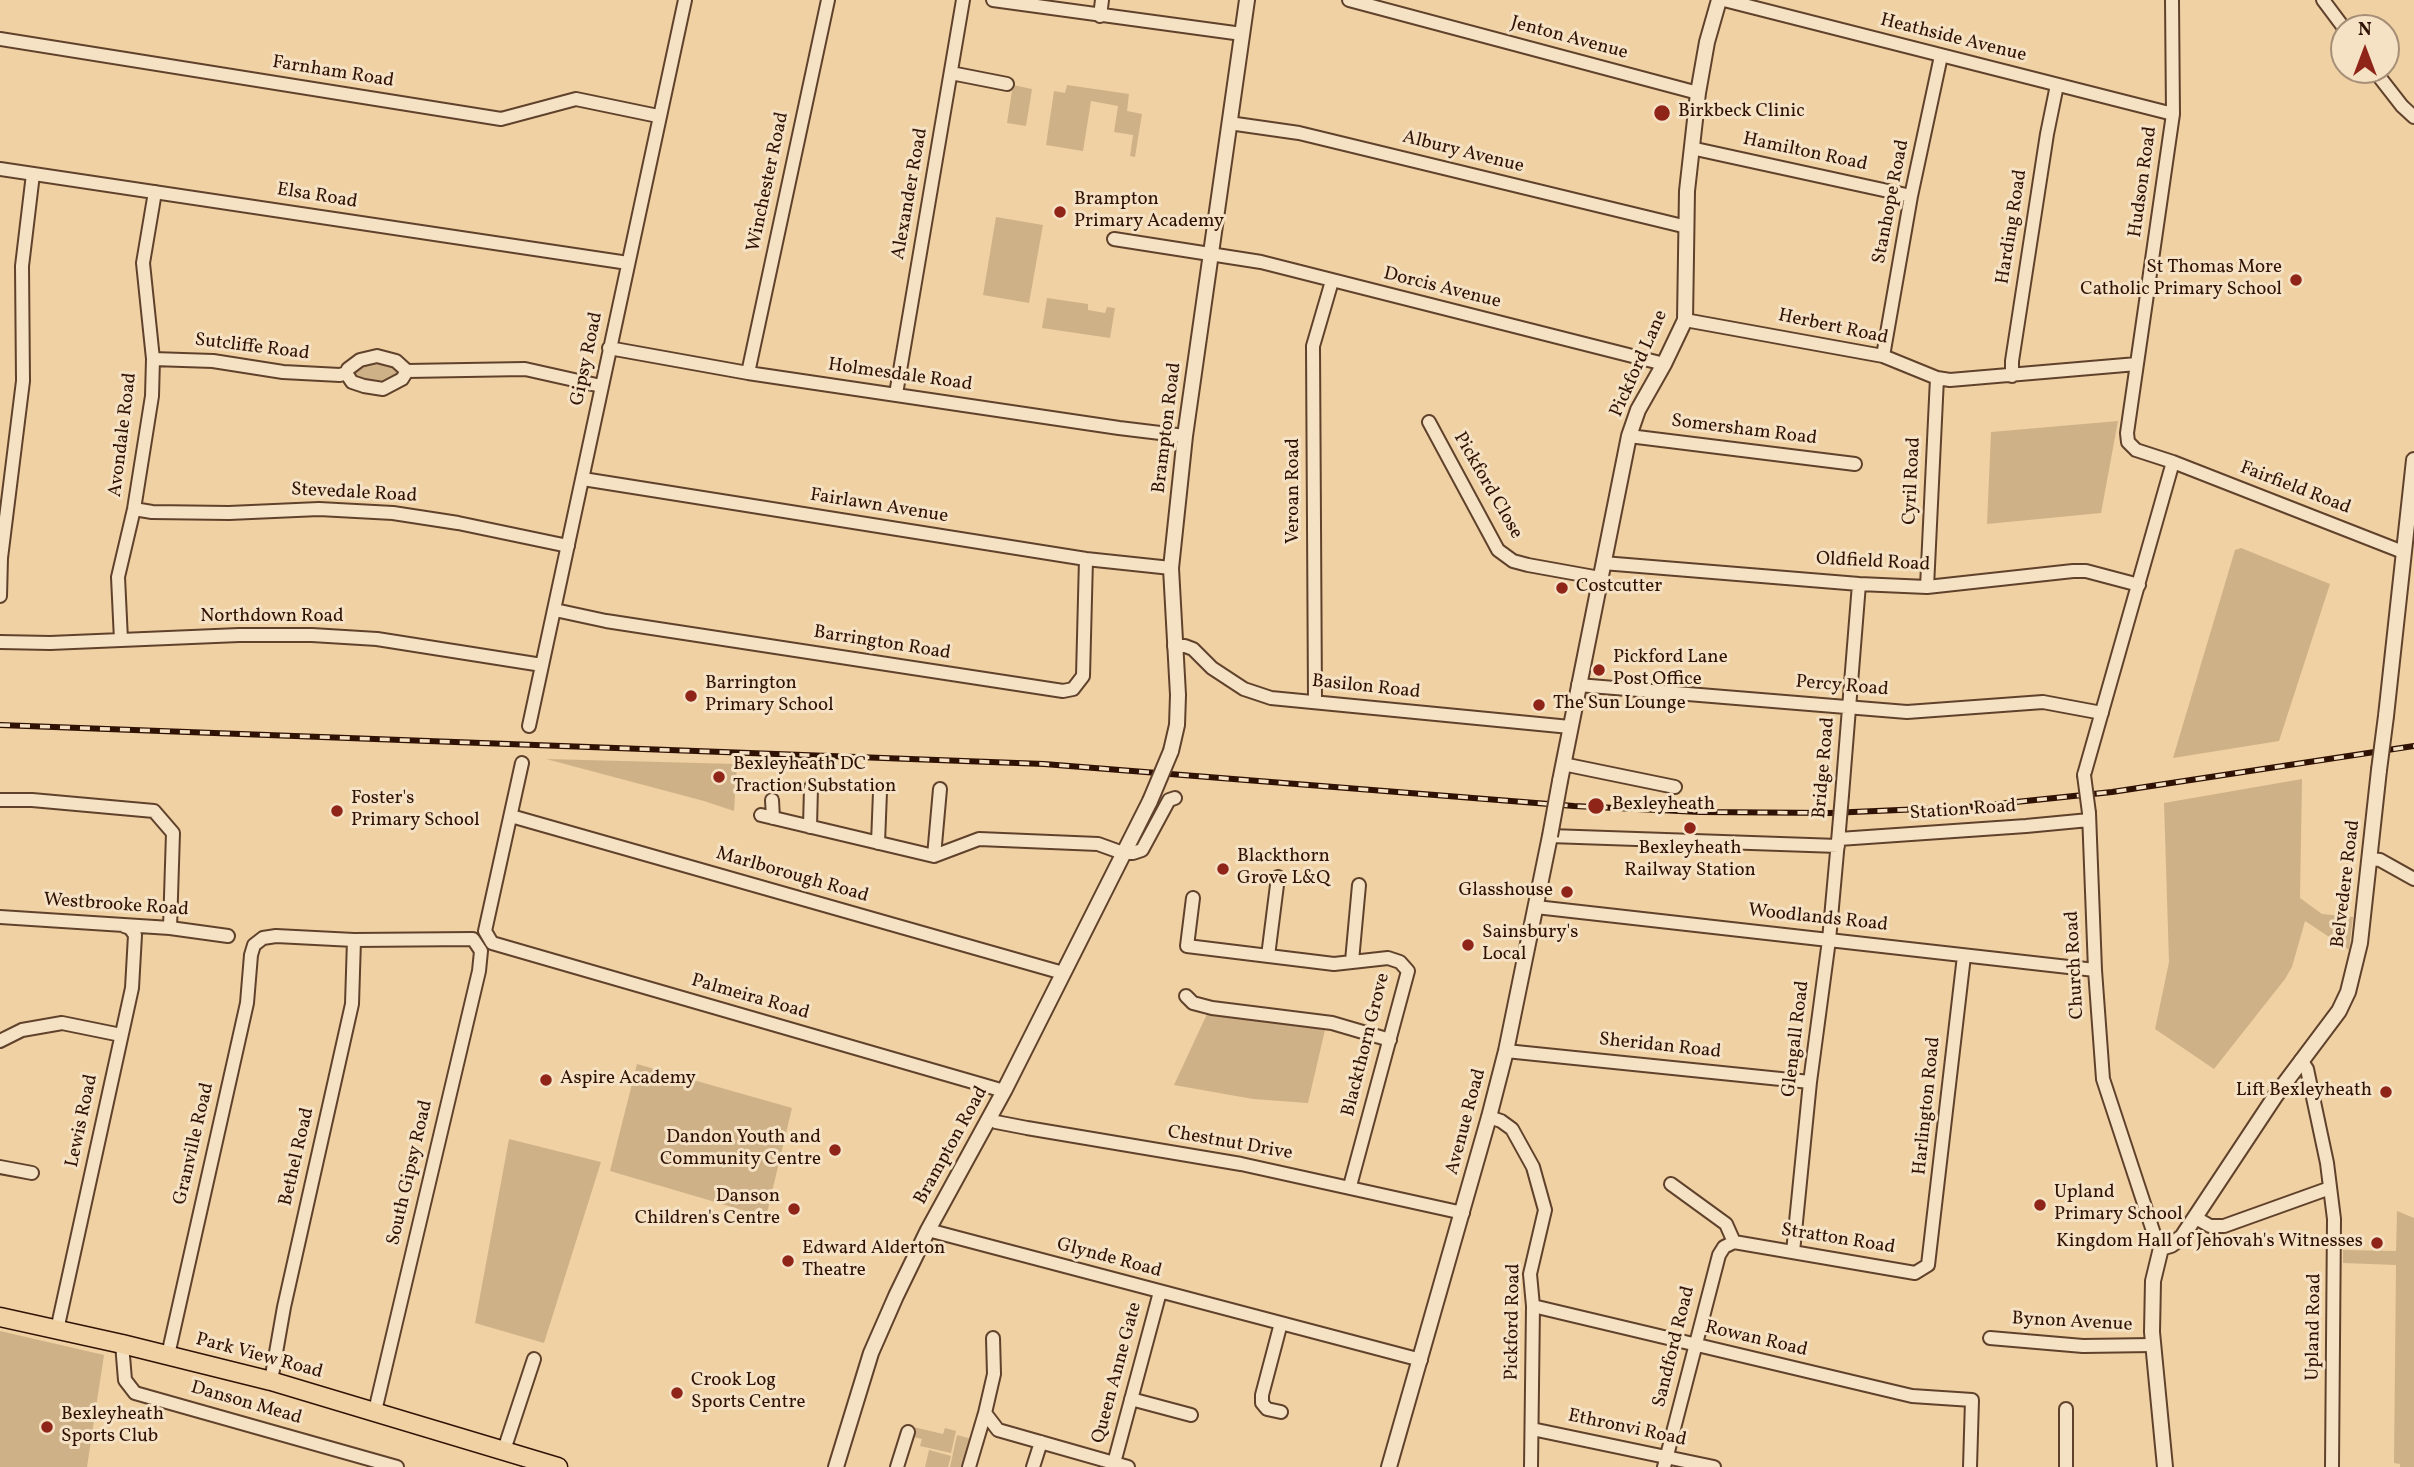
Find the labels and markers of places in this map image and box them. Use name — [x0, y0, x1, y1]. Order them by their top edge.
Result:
place label: Birkbeck Clinic — [1678, 102, 1805, 124]
marker: Birkbeck Clinic — [1652, 103, 1672, 123]
place label: Brampton Primary Academy — [1074, 190, 1224, 234]
marker: Brampton Primary Academy — [1052, 204, 1068, 220]
place label: St Thomas More Catholic Primary School — [2080, 258, 2282, 302]
marker: St Thomas More Catholic Primary School — [2288, 272, 2304, 288]
place label: Costcutter — [1576, 577, 1662, 599]
marker: Costcutter — [1554, 580, 1570, 596]
place label: Pickford Lane Post Office — [1613, 648, 1728, 692]
marker: Pickford Lane Post Office — [1591, 662, 1607, 678]
place label: Barrington Primary School — [705, 674, 834, 718]
marker: Barrington Primary School — [683, 688, 699, 704]
place label: The Sun Lounge — [1553, 694, 1686, 716]
marker: The Sun Lounge — [1531, 697, 1547, 713]
place label: Bexleyheath DC Traction Substation — [733, 755, 896, 799]
marker: Bexleyheath DC Traction Substation — [711, 769, 727, 785]
place label: Foster's Primary School — [351, 789, 480, 833]
place label: Bexleyheath — [1612, 795, 1715, 817]
marker: Bexleyheath — [1586, 796, 1606, 816]
marker: Foster's Primary School — [329, 803, 345, 819]
marker: Bexleyheath Railway Station — [1682, 820, 1698, 836]
place label: Bexleyheath Railway Station — [1624, 839, 1756, 883]
place label: Blackthorn Grove L&Q — [1237, 847, 1330, 891]
marker: Blackthorn Grove L&Q — [1215, 861, 1231, 877]
place label: Glasshouse — [1458, 881, 1553, 903]
marker: Glasshouse — [1559, 884, 1575, 900]
place label: Sainsbury's Local — [1482, 923, 1578, 967]
marker: Sainsbury's Local — [1460, 937, 1476, 953]
place label: Aspire Academy — [560, 1069, 696, 1091]
marker: Aspire Academy — [538, 1072, 554, 1088]
place label: Lift Bexleyheath — [2236, 1081, 2372, 1103]
marker: Lift Bexleyheath — [2378, 1084, 2394, 1100]
place label: Dandon Youth and Community Centre — [660, 1128, 821, 1172]
marker: Dandon Youth and Community Centre — [827, 1142, 843, 1158]
place label: Upland Primary School — [2054, 1183, 2183, 1227]
place label: Danson Children's Centre — [635, 1187, 780, 1231]
marker: Upland Primary School — [2032, 1197, 2048, 1213]
marker: Danson Children's Centre — [786, 1201, 802, 1217]
place label: Kingdom Hall of Jehovah's Witnesses — [2056, 1232, 2363, 1254]
marker: Kingdom Hall of Jehovah's Witnesses — [2369, 1235, 2385, 1251]
place label: Edward Alderton Theatre — [802, 1239, 945, 1283]
marker: Edward Alderton Theatre — [780, 1253, 796, 1269]
place label: Crook Log Sports Centre — [691, 1371, 805, 1415]
marker: Crook Log Sports Centre — [669, 1385, 685, 1401]
place label: Bexleyheath Sports Club — [61, 1405, 164, 1449]
marker: Bexleyheath Sports Club — [39, 1419, 55, 1435]

